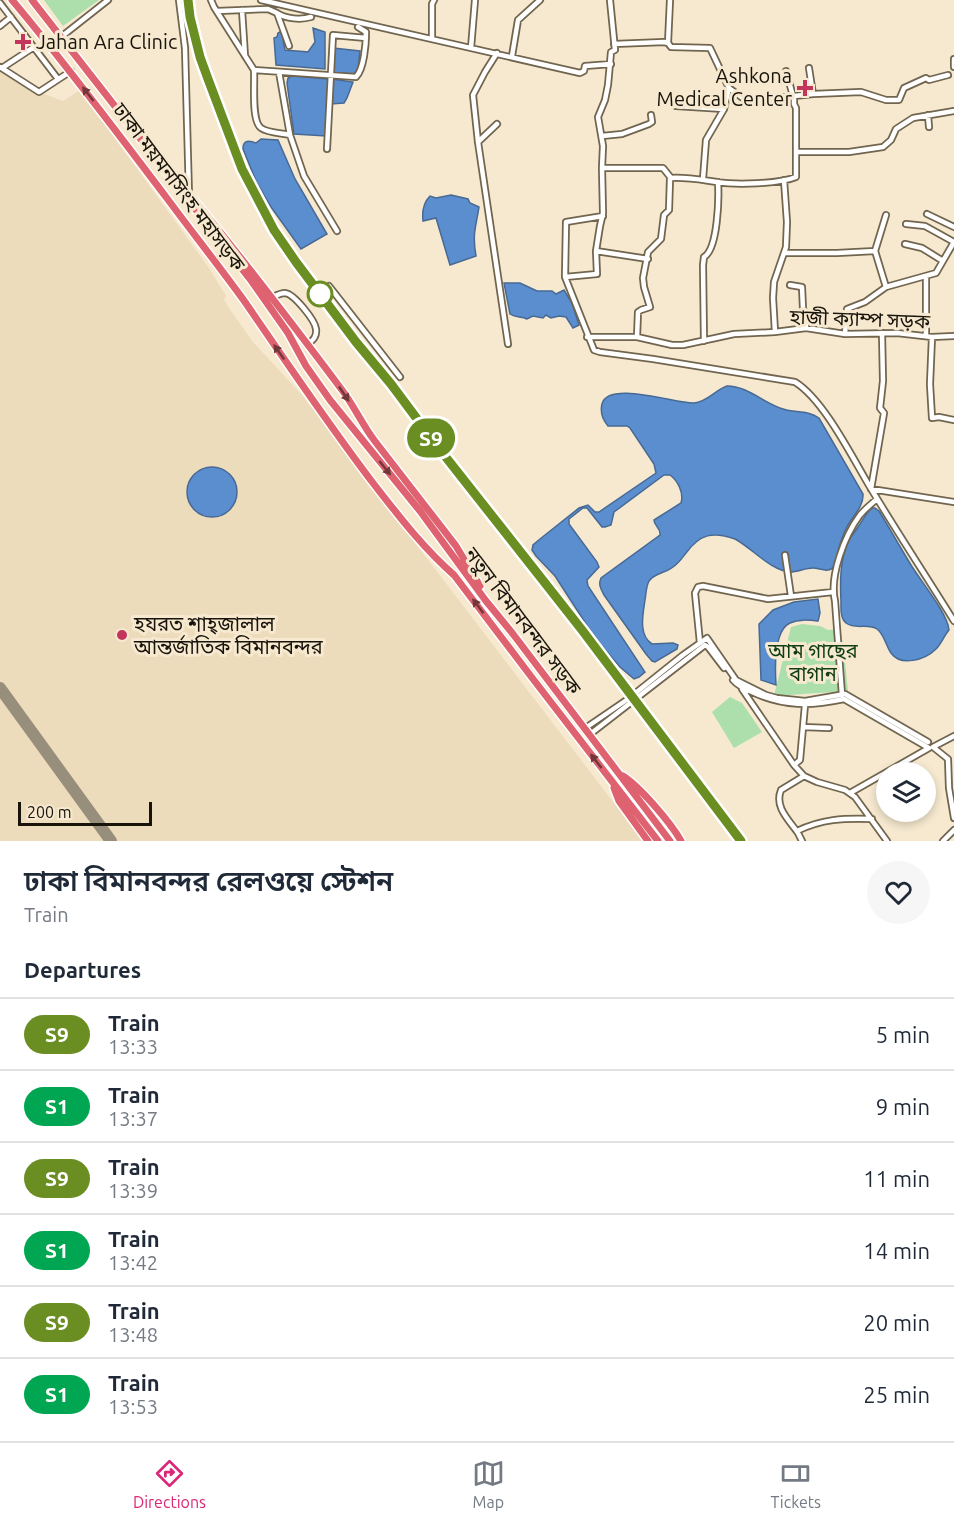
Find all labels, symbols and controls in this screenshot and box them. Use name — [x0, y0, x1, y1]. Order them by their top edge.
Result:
place label: Jahan Ara Clinic — [36, 30, 177, 53]
marker: Jahan Ara Clinic — [14, 33, 32, 51]
place label: Ashkona Medical Center — [657, 64, 792, 110]
marker: Ashkona Medical Center — [796, 79, 814, 97]
one-way arrow — [82, 86, 95, 102]
street label: ঢাকা ময়মনসিংহ মহাসড়ক — [108, 97, 251, 276]
unlabelled marker — [307, 281, 333, 307]
street label: হাজী ক্যাম্প সড়ক — [788, 305, 931, 332]
one-way arrow — [273, 345, 285, 361]
one-way arrow — [338, 385, 350, 401]
line badge: S9 — [404, 418, 458, 458]
text: S9 — [419, 426, 443, 450]
one-way arrow — [378, 460, 391, 476]
street label: নতুন বিমানবন্দর সড়ক — [459, 542, 587, 700]
one-way arrow — [472, 599, 484, 615]
place label: হযরত শাহ্‌জালাল আন্তর্জাতিক বিমানবন্দর — [133, 612, 324, 658]
marker: হযরত শাহ্‌জালাল আন্তর্জাতিক বিমানবন্দর — [115, 628, 129, 642]
park label: আম গাছের বাগান — [767, 639, 859, 685]
one-way arrow — [591, 754, 603, 769]
map controls — [876, 762, 936, 822]
button: layers — [876, 762, 936, 822]
scale bar — [18, 799, 152, 826]
text: 200 m — [27, 803, 72, 821]
button: heart — [867, 861, 930, 924]
text: ঢাকা বিমানবন্দর রেলওয়ে স্টেশন — [24, 865, 393, 896]
text: Train — [24, 903, 69, 926]
text: Departures — [24, 957, 141, 982]
text: Train — [108, 1010, 160, 1035]
text: S9 — [45, 1022, 69, 1046]
text: 5 min — [876, 1022, 930, 1047]
text: 13:33 — [108, 1035, 158, 1058]
text: Train — [108, 1082, 160, 1107]
text: S1 — [45, 1094, 69, 1118]
text: 9 min — [876, 1094, 930, 1119]
text: 13:37 — [108, 1107, 158, 1130]
text: Train — [108, 1154, 160, 1179]
text: S9 — [45, 1166, 69, 1190]
text: 11 min — [863, 1166, 930, 1191]
text: 13:39 — [108, 1179, 158, 1202]
text: Train — [108, 1226, 160, 1251]
text: S1 — [45, 1238, 69, 1262]
text: 14 min — [863, 1238, 930, 1263]
text: 13:42 — [108, 1251, 158, 1274]
text: Train — [108, 1298, 160, 1323]
text: S9 — [45, 1310, 69, 1334]
text: 20 min — [863, 1310, 930, 1335]
text: 13:48 — [108, 1323, 158, 1346]
text: Train — [108, 1370, 160, 1395]
text: S1 — [45, 1382, 69, 1406]
text: 25 min — [863, 1382, 930, 1407]
text: 13:53 — [108, 1395, 158, 1418]
tab: Directions — [133, 1457, 206, 1511]
tab: Map — [472, 1457, 505, 1511]
tab: Tickets — [771, 1457, 821, 1511]

